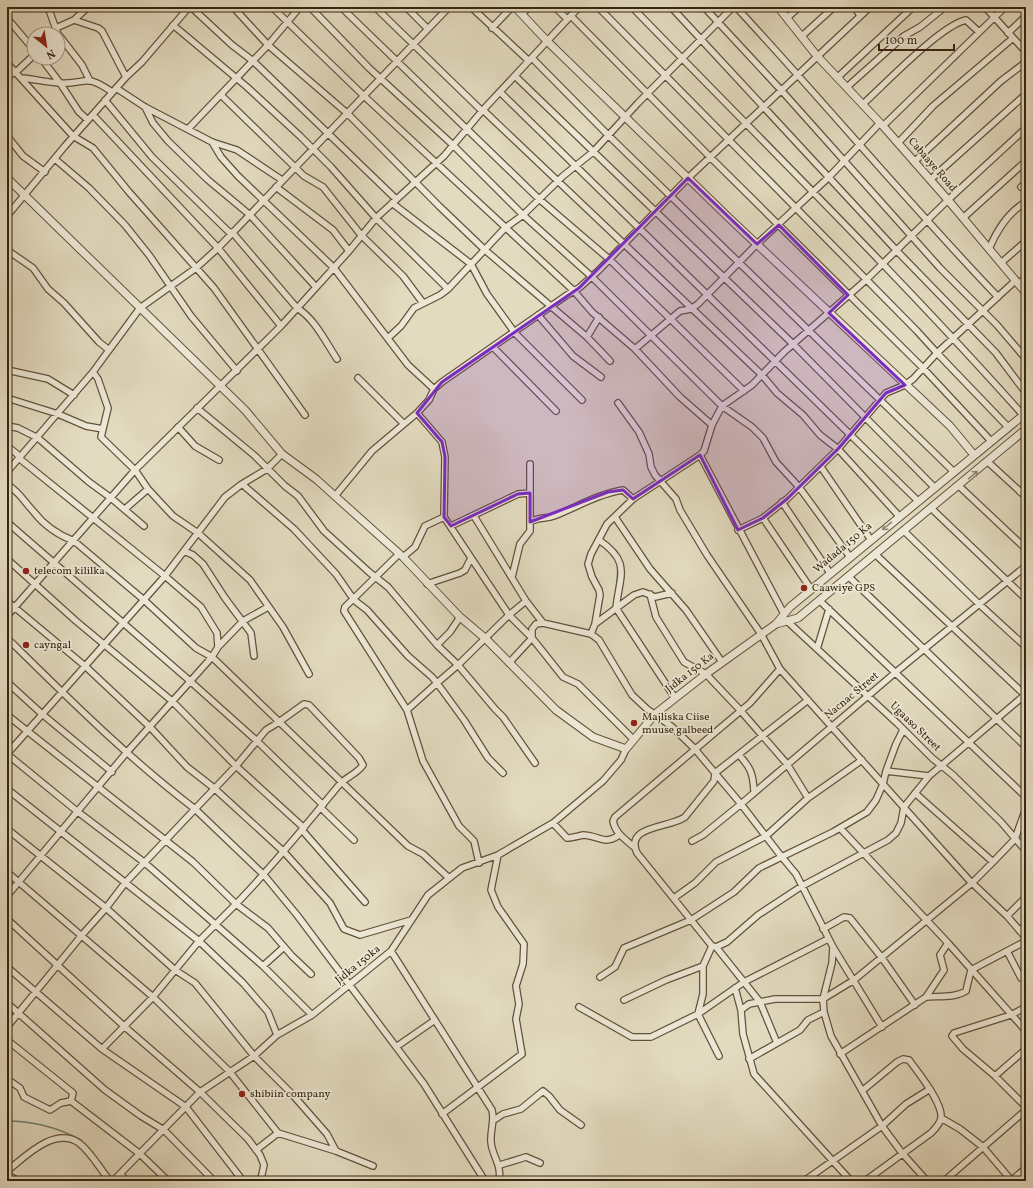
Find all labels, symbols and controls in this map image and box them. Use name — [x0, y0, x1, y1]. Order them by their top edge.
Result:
north arrow — [26, 26, 66, 66]
scale bar — [879, 26, 954, 52]
text: 100 m — [885, 33, 918, 49]
text: N — [43, 45, 57, 62]
street label: Cabaaye Road — [904, 135, 960, 195]
one-way arrow — [967, 470, 978, 479]
street label: Wadada 150 Ka — [810, 519, 876, 577]
one-way arrow — [882, 521, 893, 530]
place label: telecom kililka — [34, 564, 105, 579]
marker: telecom kililka — [21, 566, 31, 576]
place label: Caawiye GPS — [812, 581, 875, 596]
marker: Caawiye GPS — [799, 583, 809, 593]
place label: cayngal — [34, 638, 71, 653]
marker: cayngal — [21, 640, 31, 650]
street label: Jidka 150 Ka — [663, 649, 718, 697]
street label: Nacnac Street — [822, 669, 882, 723]
street label: Ugaaso Street — [886, 699, 944, 755]
place label: Majliska Ciise muuse galbeed — [642, 710, 713, 738]
marker: Majliska Ciise muuse galbeed — [629, 718, 639, 728]
street label: Jidka 150ka — [332, 942, 384, 988]
place label: shibiin company — [250, 1087, 330, 1102]
marker: shibiin company — [237, 1089, 247, 1099]

